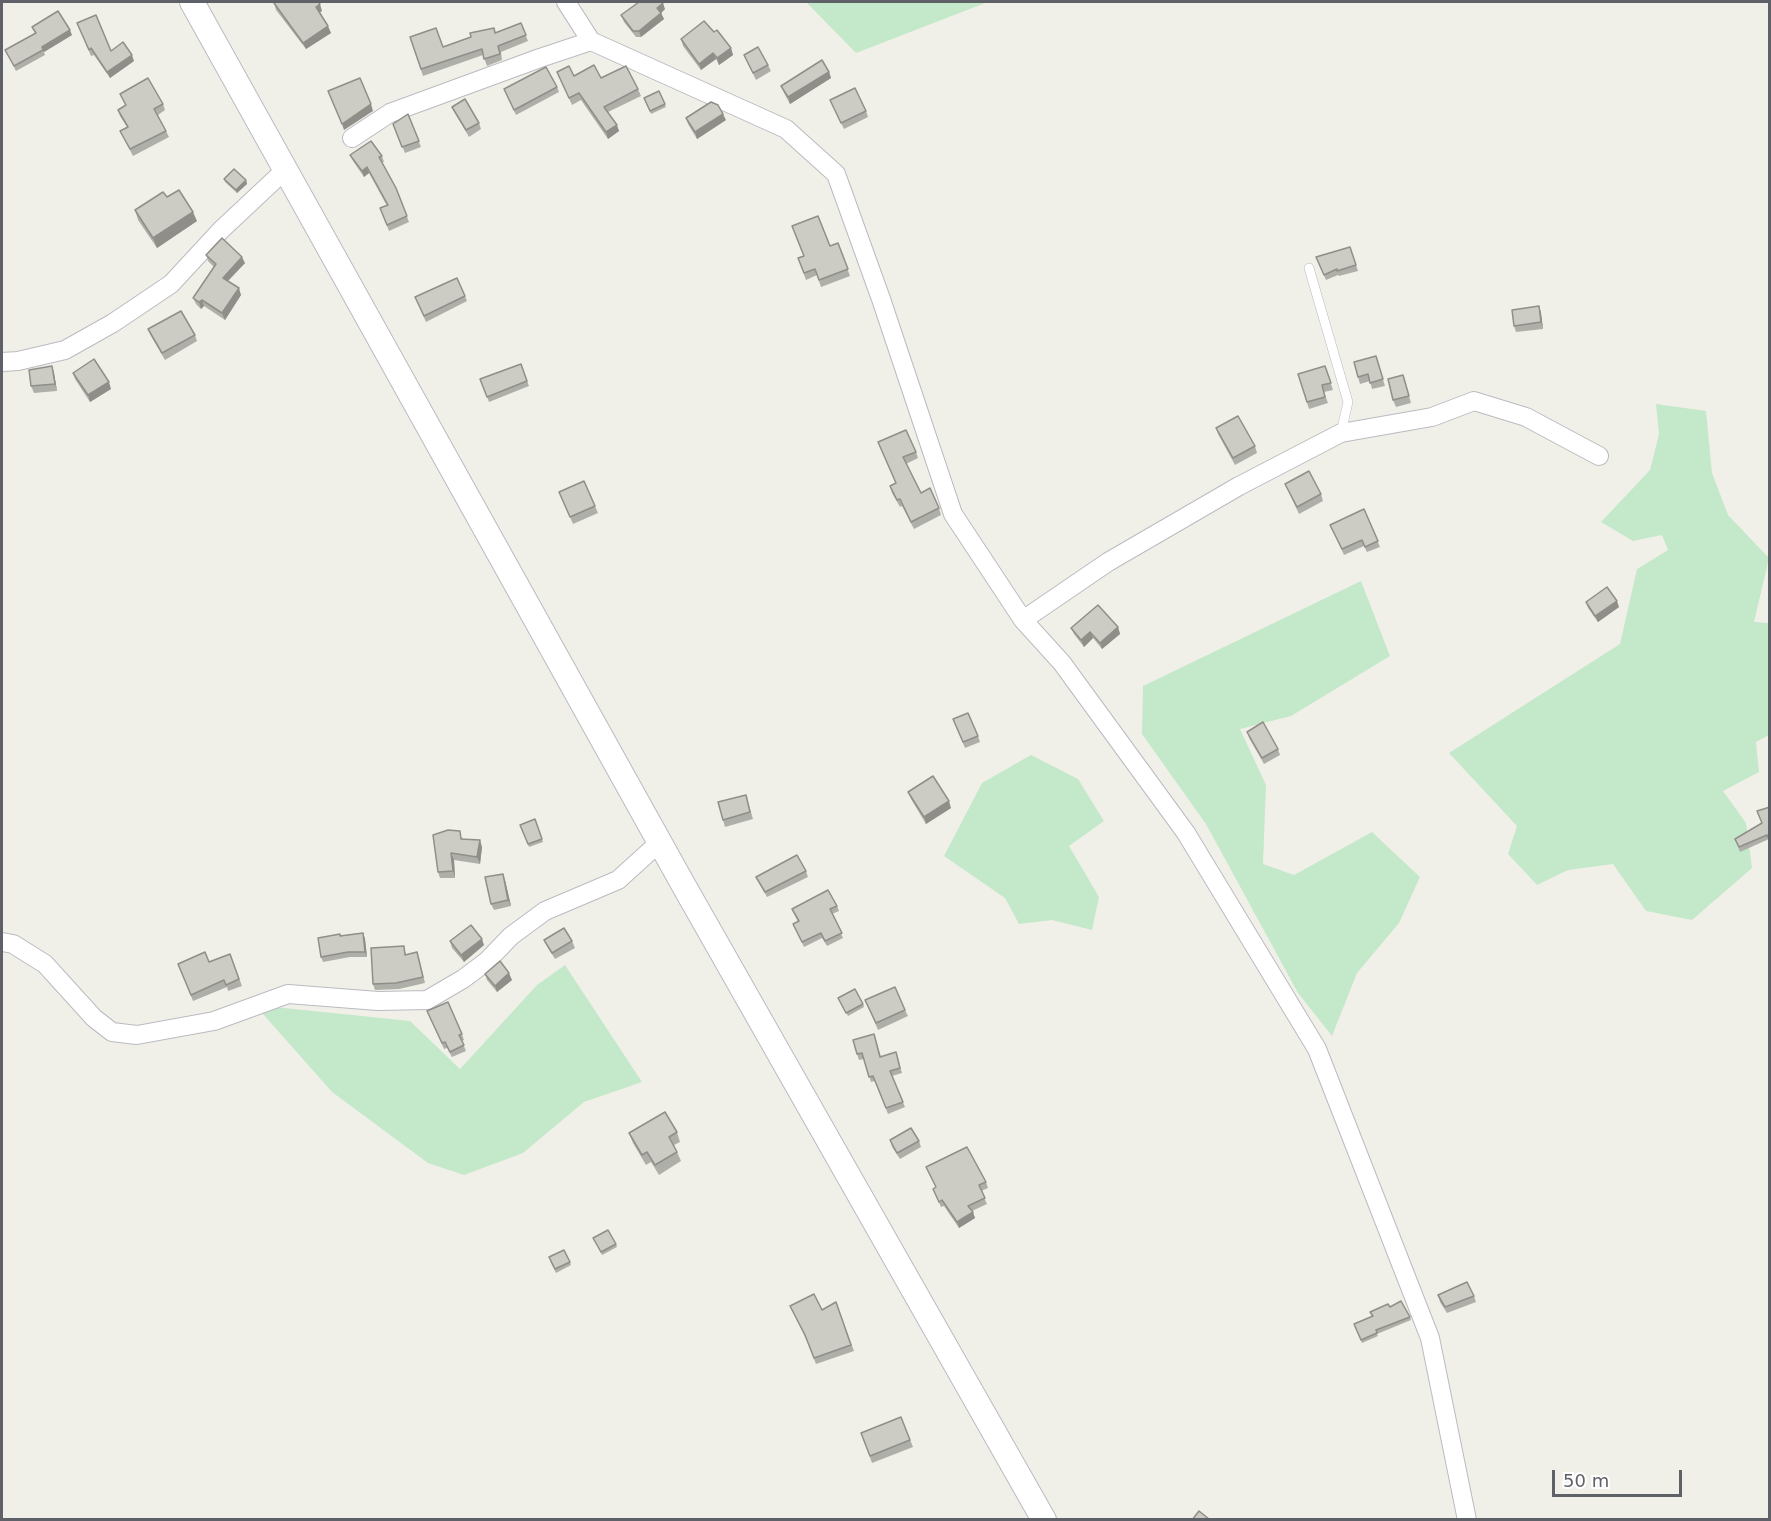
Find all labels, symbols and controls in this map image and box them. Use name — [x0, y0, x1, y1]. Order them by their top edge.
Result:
scale bar — [1555, 1458, 1686, 1496]
text: 50 m — [1563, 1470, 1609, 1491]

